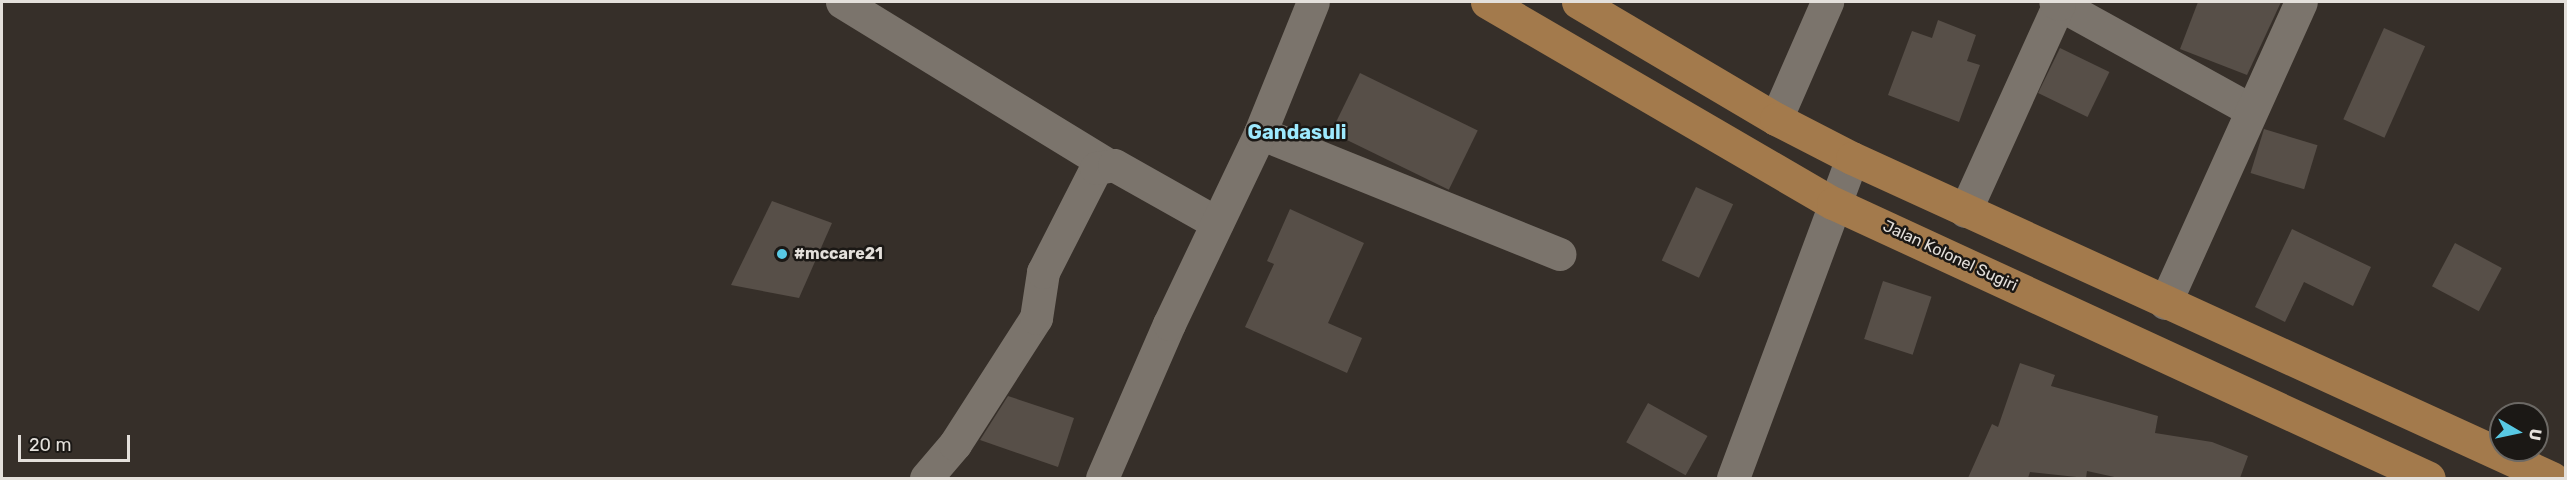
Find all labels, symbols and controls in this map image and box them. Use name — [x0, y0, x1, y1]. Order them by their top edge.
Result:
district label: Gandasuli — [1248, 120, 1346, 144]
street label: Jalan Kolonel Sugiri — [1880, 216, 2020, 296]
place label: #mccare21 — [794, 244, 883, 264]
marker: #mccare21 — [775, 247, 789, 261]
north arrow — [2489, 402, 2549, 462]
scale bar — [21, 423, 134, 461]
text: U — [2525, 427, 2546, 442]
text: 20 m — [29, 434, 71, 456]

